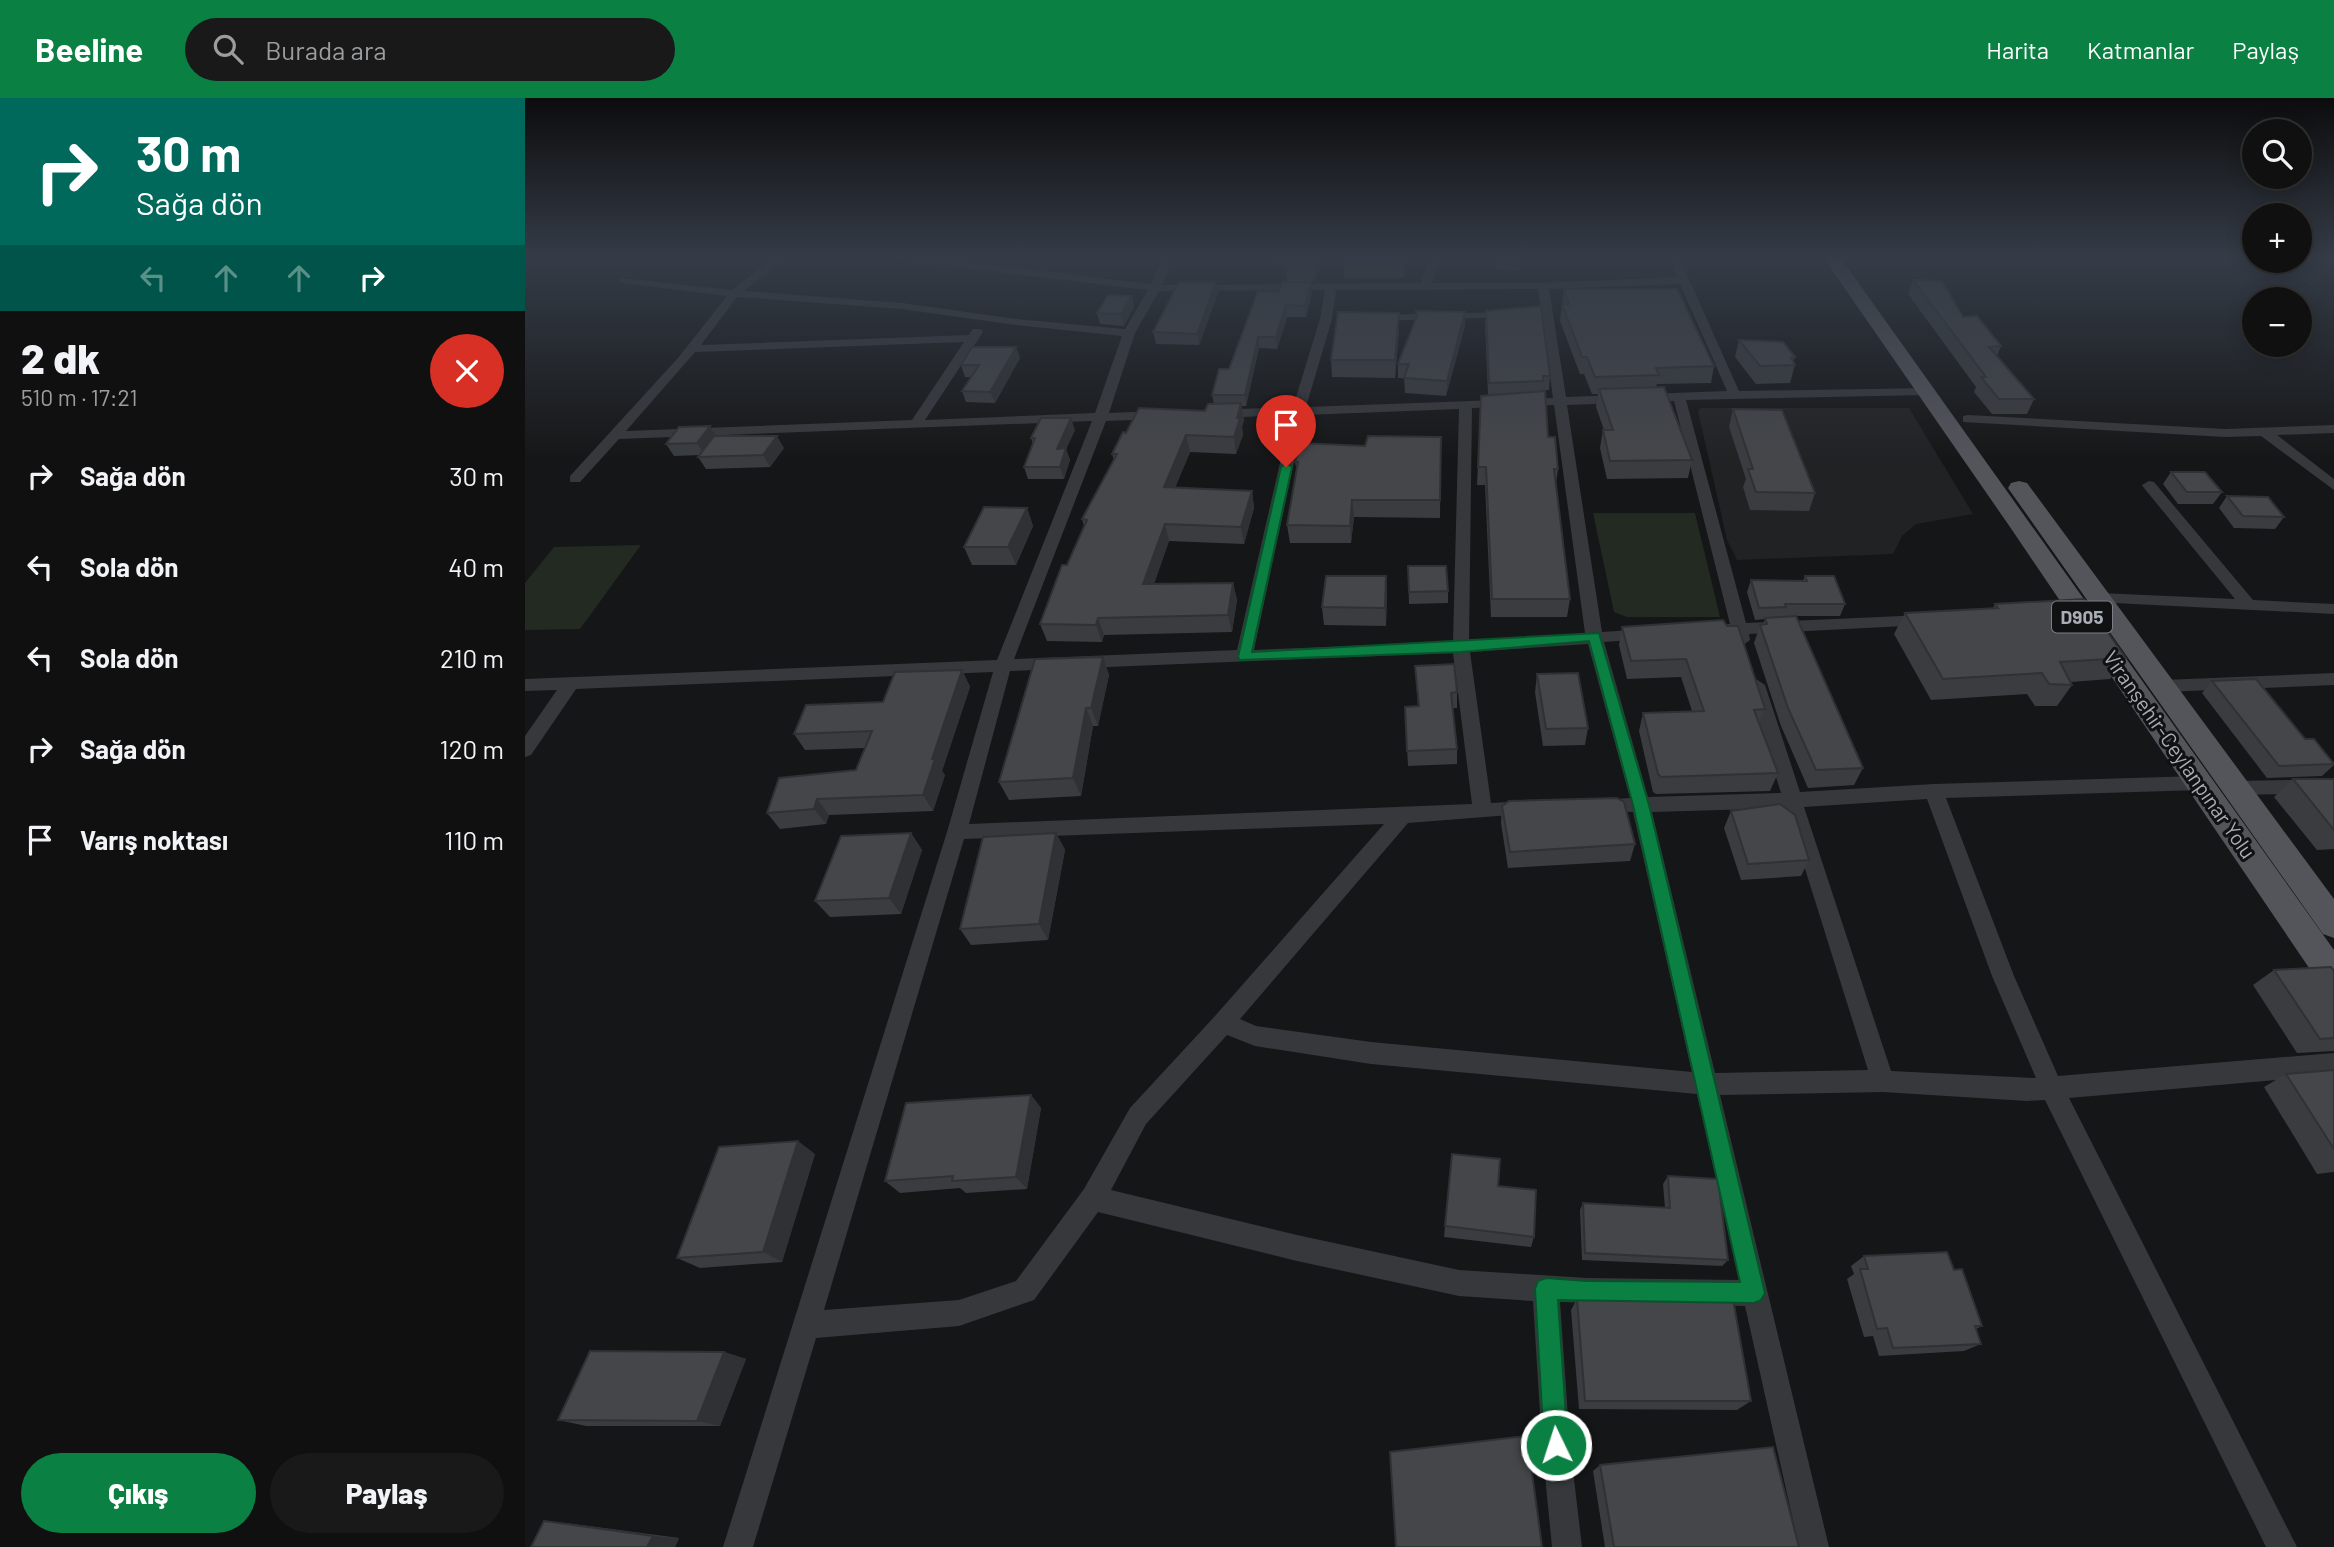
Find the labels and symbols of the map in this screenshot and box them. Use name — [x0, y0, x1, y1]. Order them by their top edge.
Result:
pin — [1256, 395, 1316, 467]
road number: D905 — [2052, 602, 2112, 632]
street label: Viranşehir-Ceylanpınar Yolu — [2099, 646, 2262, 863]
position arrow — [1519, 1408, 1593, 1482]

